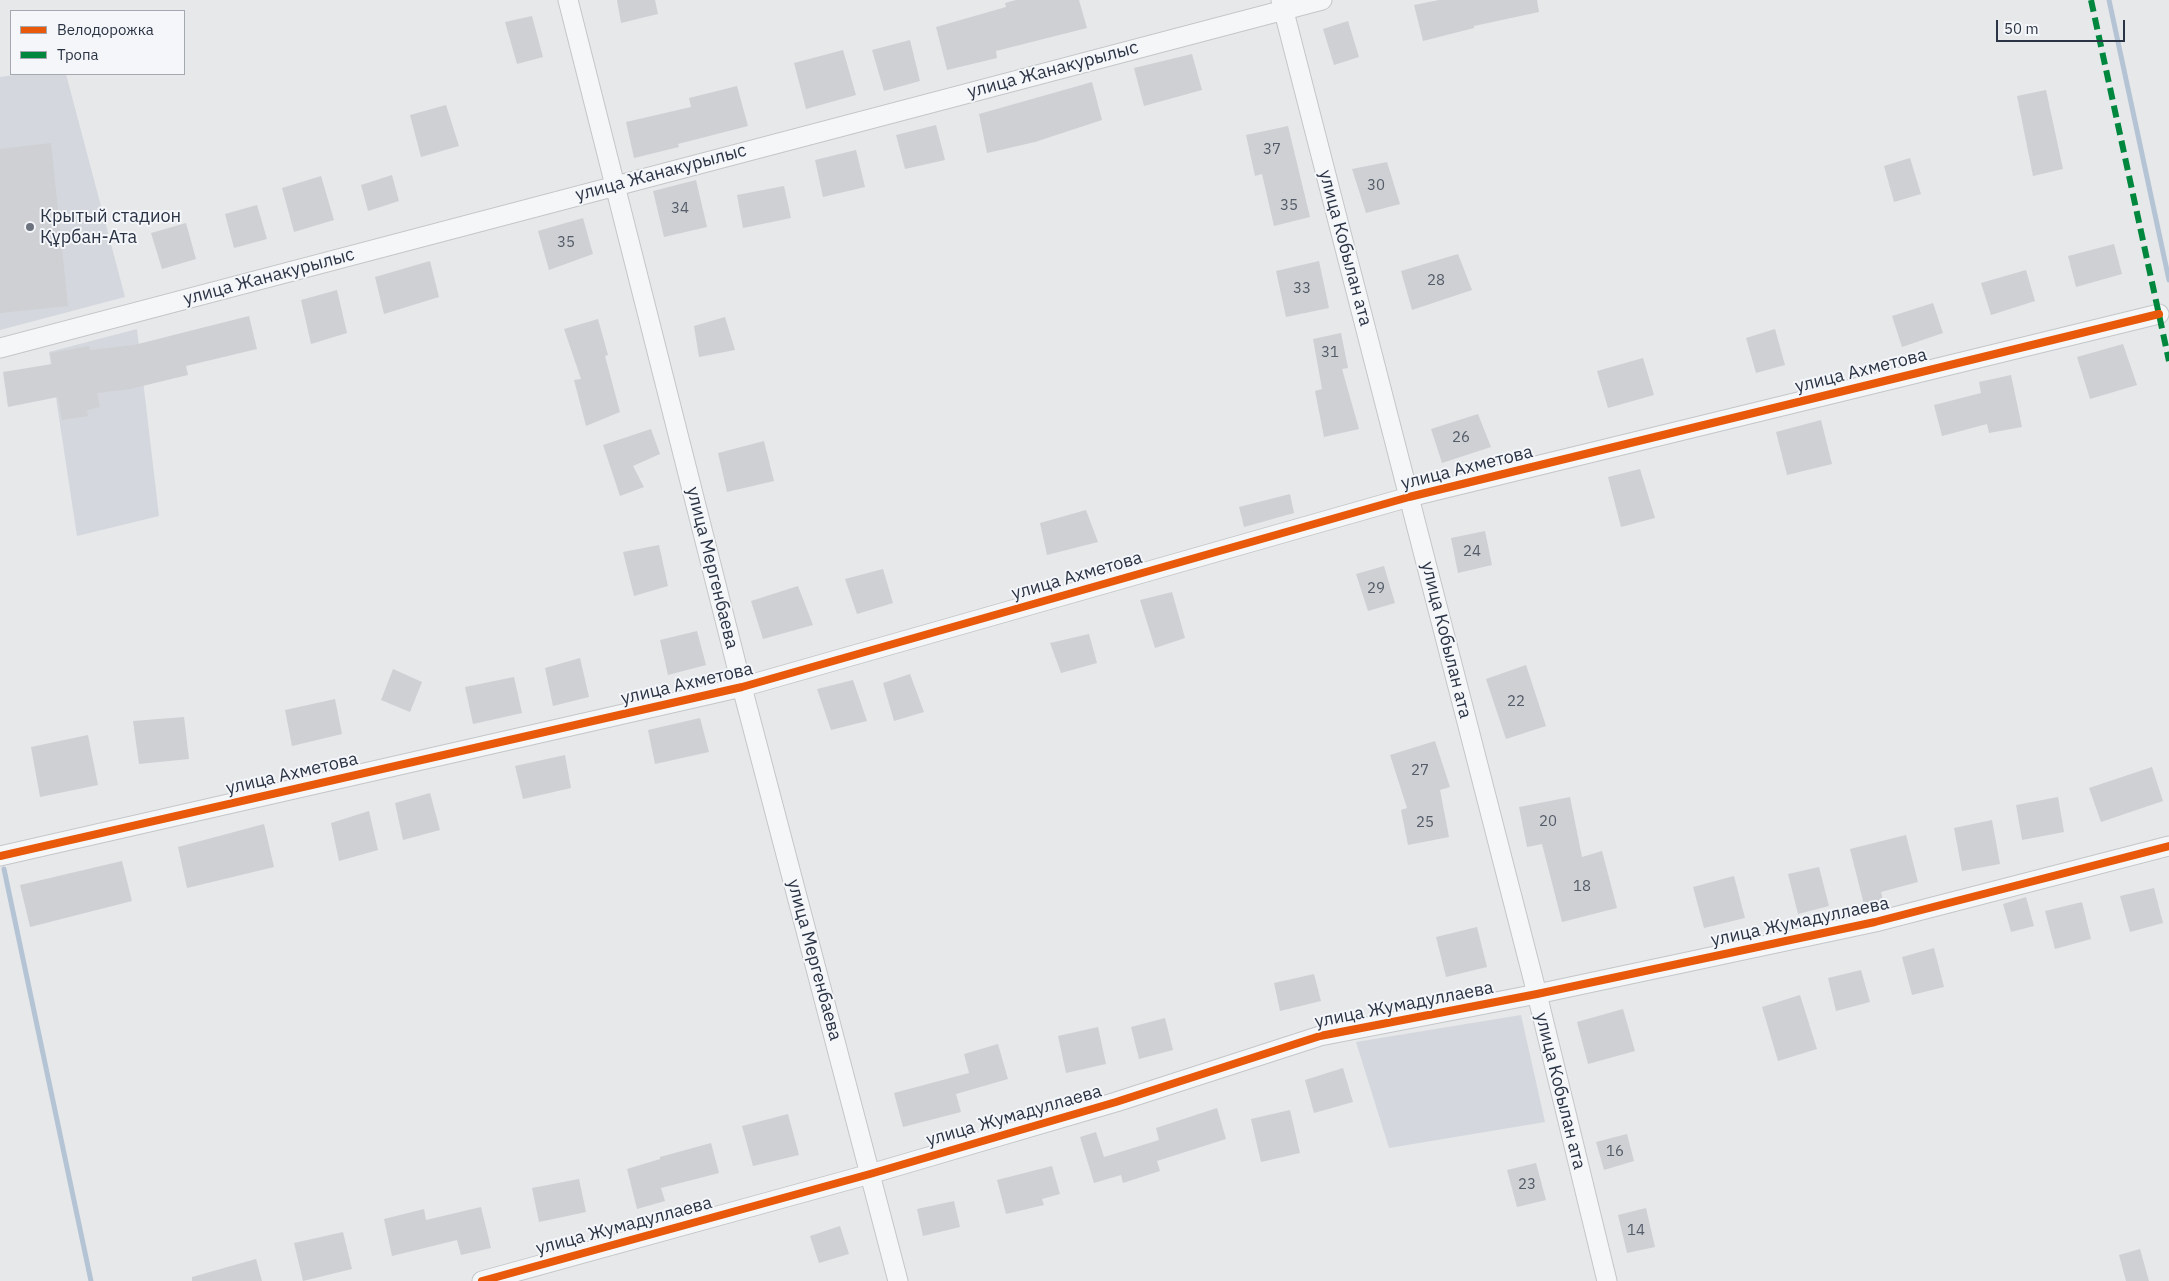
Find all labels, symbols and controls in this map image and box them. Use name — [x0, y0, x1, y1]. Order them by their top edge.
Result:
legend — [10, 10, 185, 75]
scale bar — [1999, 10, 2128, 42]
text: 50 m — [2004, 19, 2039, 38]
text: Велодорожка — [57, 20, 154, 39]
street label: улица Жанакурылыс — [965, 37, 1141, 103]
text: Тропа — [57, 45, 99, 64]
street label: улица Жанакурылыс — [573, 140, 749, 206]
house number: 37 — [1263, 141, 1281, 159]
street label: улица Кобылан ата — [1314, 168, 1376, 328]
house number: 30 — [1367, 177, 1385, 195]
house number: 35 — [1280, 197, 1298, 215]
house number: 34 — [671, 200, 689, 218]
place label: Крытый стадион Құрбан-Ата — [40, 206, 181, 248]
marker: Крытый стадион Құрбан-Ата — [24, 221, 36, 233]
house number: 35 — [557, 234, 575, 252]
street label: улица Жанакурылыс — [181, 244, 357, 310]
house number: 28 — [1427, 272, 1445, 290]
house number: 33 — [1293, 280, 1311, 298]
house number: 31 — [1321, 344, 1339, 362]
street label: улица Ахметова — [1793, 344, 1929, 398]
house number: 26 — [1452, 429, 1470, 447]
street label: улица Ахметова — [1399, 441, 1535, 495]
street label: улица Мергенбаева — [681, 485, 743, 651]
house number: 24 — [1463, 543, 1481, 561]
street label: улица Ахметова — [1009, 547, 1145, 605]
street label: улица Кобылан ата — [1416, 559, 1476, 721]
house number: 29 — [1367, 580, 1385, 598]
street label: улица Ахметова — [619, 658, 755, 710]
house number: 22 — [1507, 693, 1525, 711]
street label: улица Ахметова — [224, 748, 360, 800]
house number: 27 — [1411, 762, 1429, 780]
house number: 20 — [1539, 813, 1557, 831]
house number: 25 — [1416, 814, 1434, 832]
street label: улица Мергенбаева — [782, 877, 846, 1043]
house number: 18 — [1573, 878, 1591, 896]
street label: улица Жумадуллаева — [1709, 893, 1891, 951]
street label: улица Жумадуллаева — [1313, 977, 1495, 1033]
street label: улица Кобылан ата — [1530, 1010, 1590, 1172]
street label: улица Жумадуллаева — [924, 1081, 1104, 1151]
house number: 16 — [1606, 1143, 1624, 1161]
house number: 23 — [1518, 1176, 1536, 1194]
street label: улица Жумадуллаева — [534, 1192, 714, 1260]
house number: 14 — [1627, 1222, 1645, 1240]

